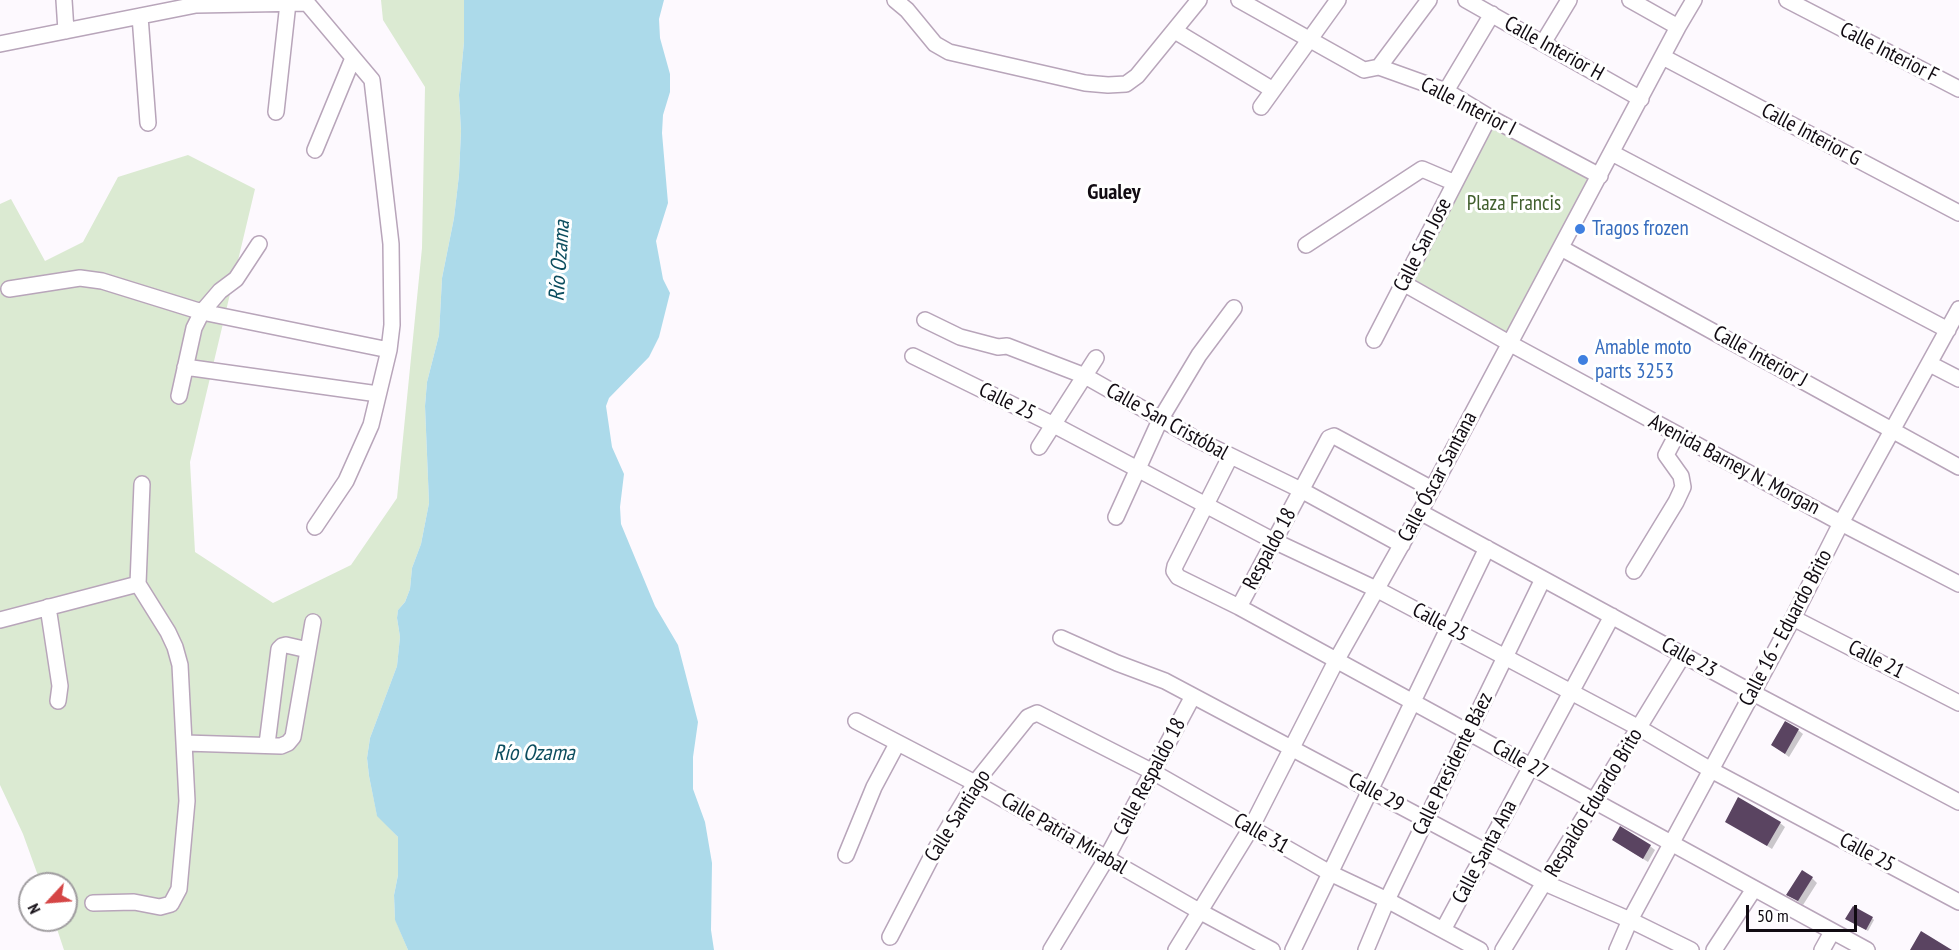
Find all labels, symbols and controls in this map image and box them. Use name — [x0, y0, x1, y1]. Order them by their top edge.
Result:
street label: Calle Interior H — [1500, 11, 1608, 87]
street label: Calle Interior F — [1835, 17, 1943, 89]
street label: Calle Interior I — [1416, 72, 1520, 142]
street label: Calle Interior G — [1757, 98, 1865, 172]
district label: Gualey — [1087, 180, 1141, 206]
park label: Plaza Francis — [1467, 191, 1561, 217]
street label: Calle San Jose — [1389, 194, 1457, 296]
place label: Tragos frozen — [1592, 216, 1689, 242]
water label: Río Ozama — [544, 220, 576, 302]
marker: Tragos frozen — [1573, 222, 1587, 236]
street label: Calle Interior J — [1709, 321, 1811, 393]
place label: Amable moto parts 3253 — [1595, 335, 1692, 385]
marker: Amable moto parts 3253 — [1576, 353, 1590, 367]
street label: Calle 25 — [975, 378, 1039, 426]
street label: Calle San Cristóbal — [1102, 378, 1232, 466]
street label: Calle Óscar Santana — [1393, 408, 1483, 546]
street label: Avenida Barney N. Morgan — [1644, 409, 1824, 521]
street label: Respaldo 18 — [1238, 504, 1302, 594]
street label: Calle 16 - Eduardo Brito — [1734, 546, 1838, 710]
street label: Calle 25 — [1408, 598, 1472, 648]
street label: Calle 23 — [1657, 633, 1721, 683]
street label: Calle 21 — [1844, 635, 1908, 685]
street label: Calle Presidente Báez — [1408, 688, 1498, 840]
street label: Calle Respaldo 18 — [1108, 714, 1192, 840]
street label: Respaldo Eduardo Brito — [1540, 724, 1648, 882]
street label: Calle 27 — [1488, 735, 1552, 785]
water label: Río Ozama — [493, 741, 575, 767]
street label: Calle Santiago — [920, 765, 996, 867]
street label: Calle 29 — [1344, 768, 1408, 818]
street label: Calle Patria Mirabal — [996, 788, 1132, 880]
street label: Calle Santa Ana — [1447, 796, 1523, 908]
street label: Calle 31 — [1229, 808, 1293, 860]
street label: Calle 25 — [1835, 828, 1899, 878]
north arrow — [18, 872, 78, 932]
scale bar — [1749, 893, 1860, 931]
text: N — [23, 901, 45, 917]
text: 50 m — [1757, 904, 1789, 927]

